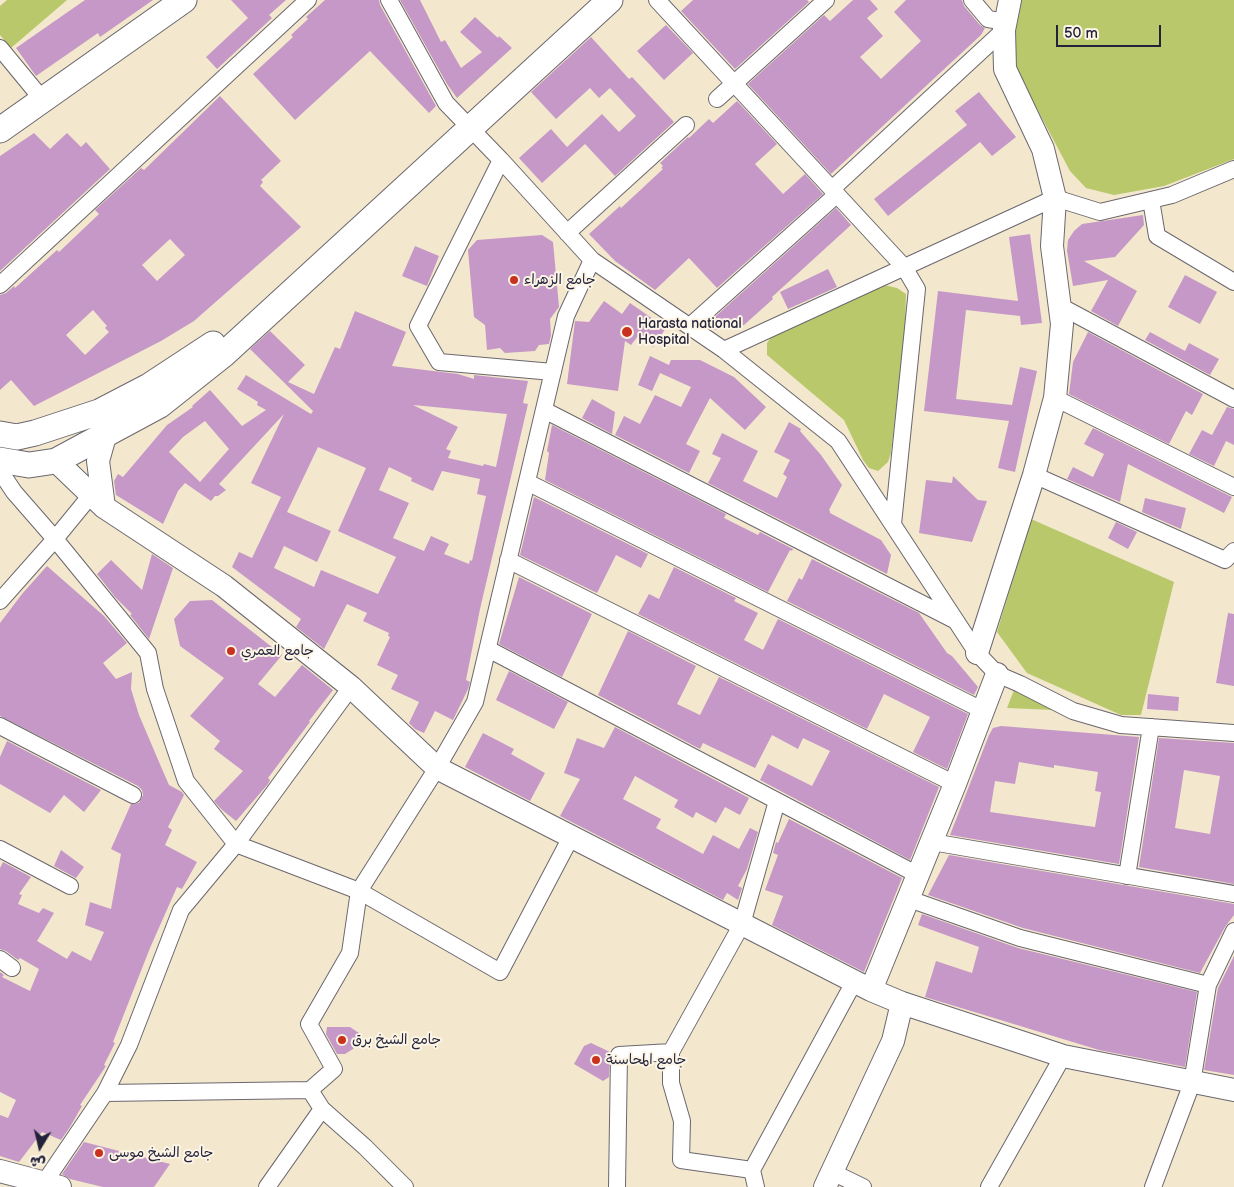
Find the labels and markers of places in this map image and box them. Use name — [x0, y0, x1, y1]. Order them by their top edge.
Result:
place label: جامع الزهراء — [524, 272, 595, 288]
marker: جامع الزهراء — [508, 274, 520, 286]
place label: Harasta national Hospital — [638, 316, 742, 348]
marker: Harasta national Hospital — [620, 325, 634, 339]
place label: جامع العمري — [241, 643, 314, 659]
marker: جامع العمري — [225, 645, 237, 657]
place label: جامع الشيخ برق — [352, 1032, 441, 1048]
marker: جامع الشيخ برق — [336, 1034, 348, 1046]
place label: جامع المحاسنة — [606, 1052, 686, 1068]
marker: جامع المحاسنة — [590, 1054, 602, 1066]
place label: جامع الشيخ موسى — [109, 1145, 213, 1161]
marker: جامع الشيخ موسى — [93, 1147, 105, 1159]

